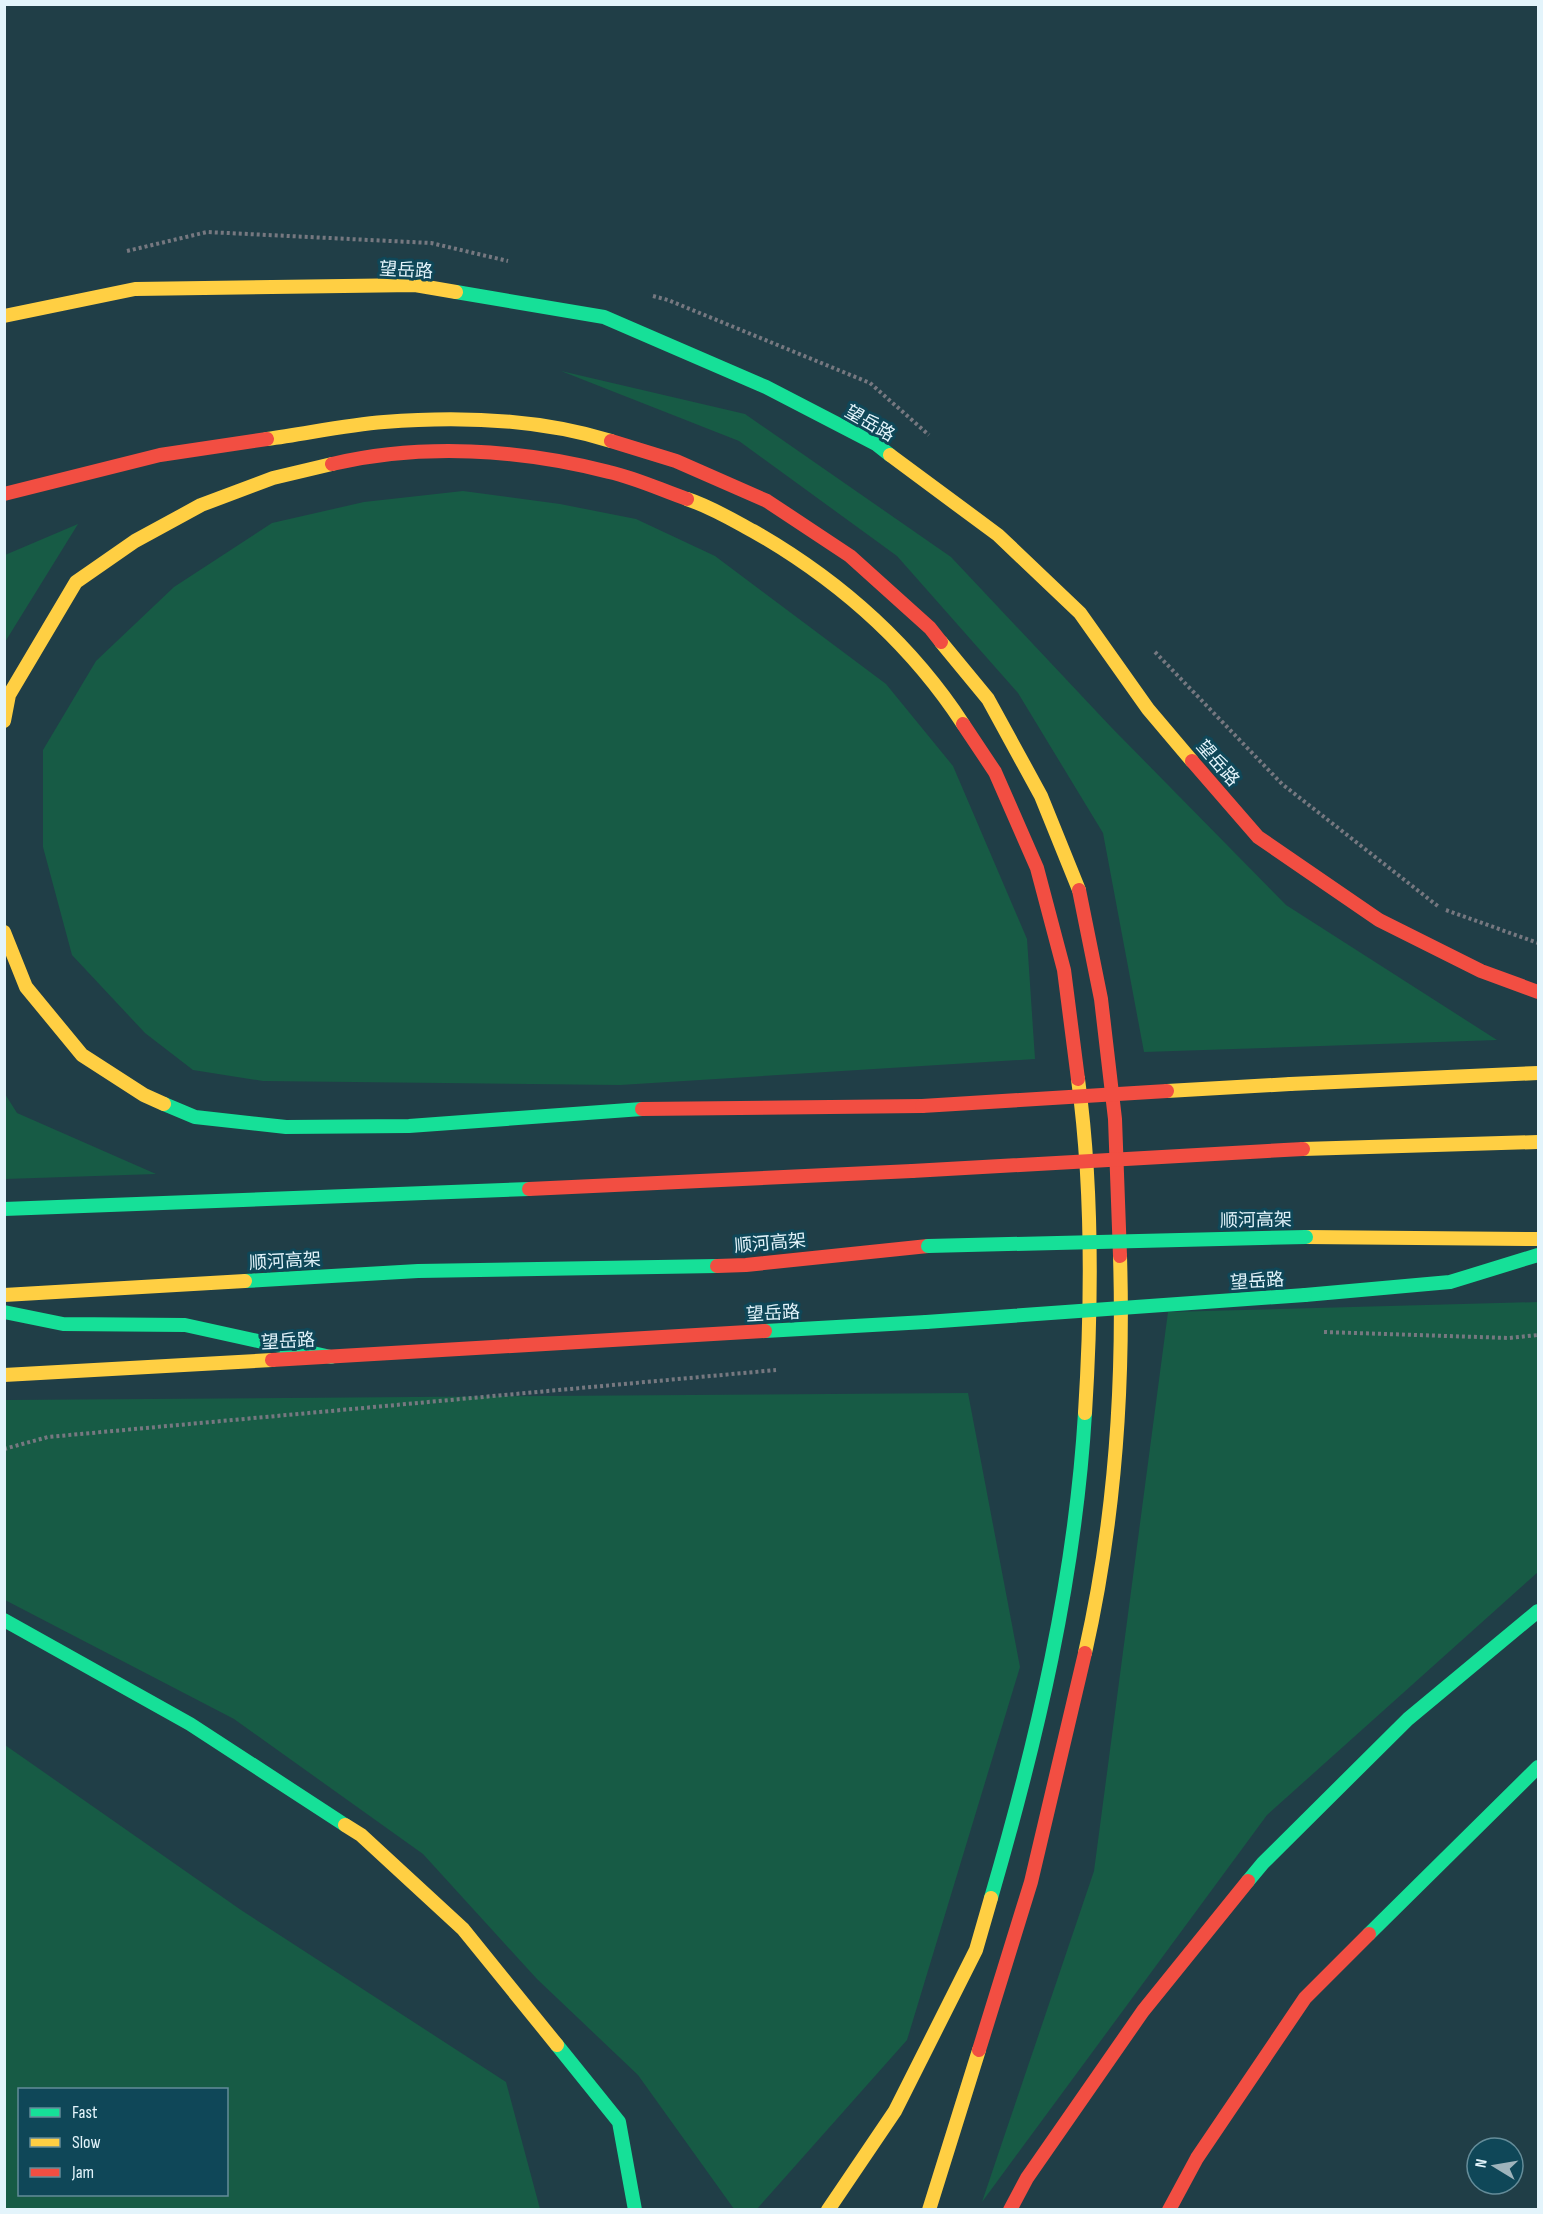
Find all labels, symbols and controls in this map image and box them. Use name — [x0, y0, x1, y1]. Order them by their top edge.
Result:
street label: 望岳路 — [378, 259, 433, 282]
street label: 望岳路 — [841, 401, 898, 446]
street label: 望岳路 — [1192, 736, 1243, 791]
street label: 顺河高架 — [1220, 1209, 1292, 1232]
street label: 顺河高架 — [733, 1230, 807, 1257]
street label: 顺河高架 — [249, 1249, 322, 1274]
street label: 望岳路 — [1229, 1269, 1285, 1294]
street label: 望岳路 — [746, 1302, 801, 1325]
street label: 望岳路 — [261, 1330, 316, 1353]
legend — [18, 2088, 228, 2196]
text: Fast — [72, 2102, 98, 2123]
text: Slow — [72, 2132, 101, 2153]
north arrow — [1465, 2136, 1525, 2196]
text: N — [1472, 2157, 1492, 2169]
text: Jam — [71, 2162, 94, 2183]

